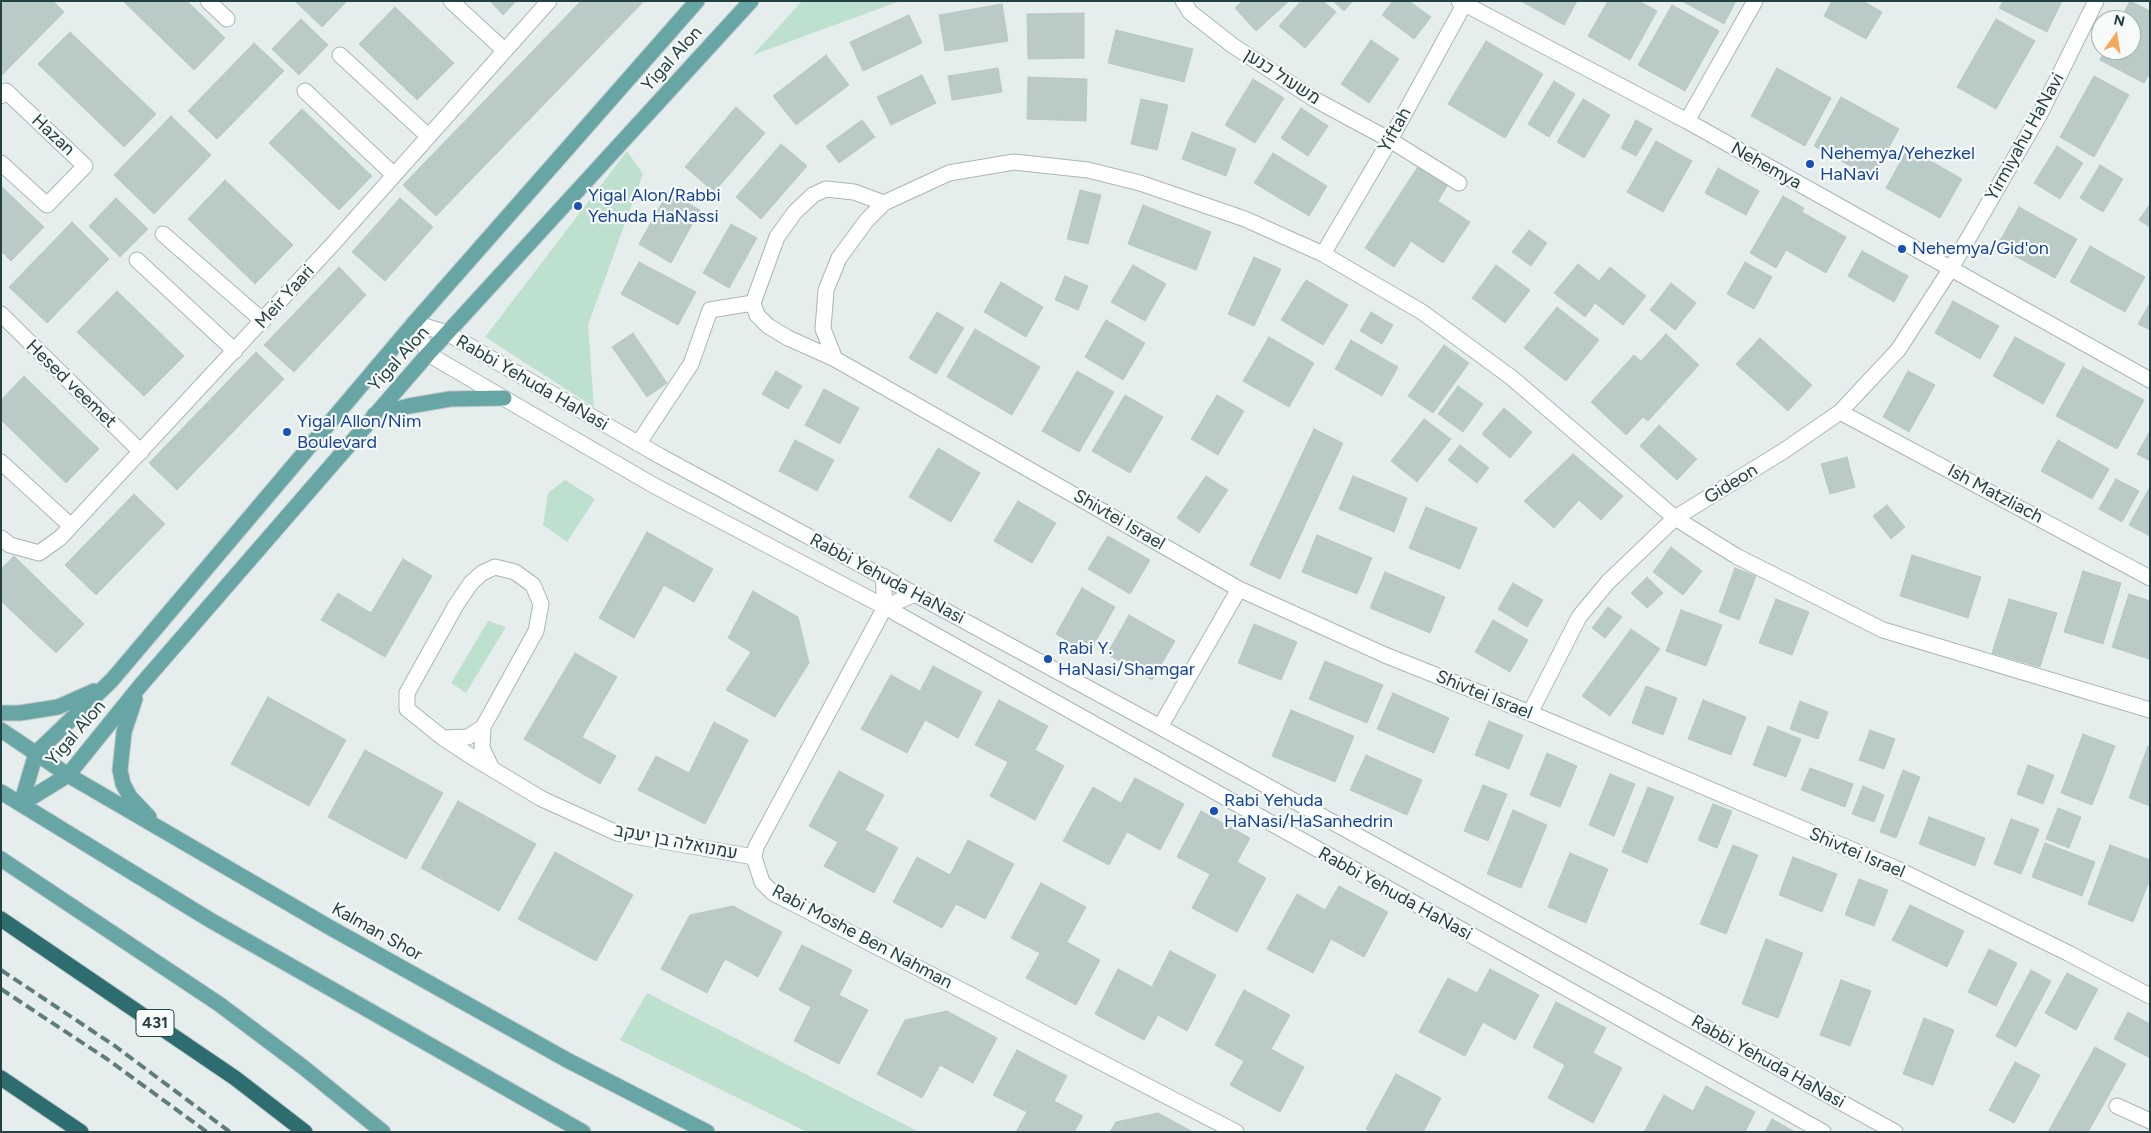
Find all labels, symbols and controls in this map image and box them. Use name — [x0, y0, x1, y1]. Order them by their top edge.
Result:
north arrow — [2091, 10, 2141, 60]
text: N — [2112, 11, 2126, 30]
street label: Yigal Alon — [637, 22, 707, 96]
street label: משעול כנען — [1240, 44, 1324, 110]
street label: Yirmiyahu HaNavi — [1981, 69, 2069, 205]
street label: Yiftah — [1374, 104, 1416, 156]
street label: Hazan — [27, 110, 79, 160]
street label: Nehemya — [1727, 138, 1805, 194]
place label: Nehemya/Yehezkel HaNavi — [1820, 143, 1975, 186]
marker: Nehemya/Yehezkel HaNavi — [1804, 158, 1816, 170]
place label: Yigal Alon/Rabbi Yehuda HaNassi — [588, 185, 721, 228]
marker: Yigal Alon/Rabbi Yehuda HaNassi — [572, 200, 584, 212]
place label: Nehemya/Gid'on — [1912, 238, 2049, 260]
marker: Nehemya/Gid'on — [1896, 243, 1908, 255]
street label: Meir Yaari — [251, 261, 319, 333]
street label: Yigal Alon — [364, 322, 434, 396]
street label: Rabbi Yehuda HaNasi — [452, 331, 612, 435]
street label: Hesed veemet — [21, 335, 121, 433]
place label: Yigal Allon/Nim Boulevard — [297, 411, 421, 454]
marker: Yigal Allon/Nim Boulevard — [281, 426, 293, 438]
street label: Gideon — [1700, 459, 1762, 509]
street label: Ish Matzliach — [1944, 460, 2046, 528]
street label: Shivtei Israel — [1069, 485, 1169, 555]
street label: Rabbi Yehuda HaNasi — [806, 529, 968, 629]
place label: Rabi Y. HaNasi/Shamgar — [1058, 638, 1195, 681]
marker: Rabi Y. HaNasi/Shamgar — [1042, 653, 1054, 665]
street label: Shivtei Israel — [1433, 666, 1535, 724]
street label: Yigal Alon — [42, 696, 110, 770]
place label: Rabi Yehuda HaNasi/HaSanhedrin — [1224, 790, 1393, 832]
marker: Rabi Yehuda HaNasi/HaSanhedrin — [1208, 805, 1220, 817]
street label: עמנואלה בן יעקב — [613, 819, 739, 865]
street label: Shivtei Israel — [1806, 823, 1908, 883]
street label: Rabbi Yehuda HaNasi — [1314, 843, 1476, 945]
street label: Rabi Moshe Ben Nahman — [768, 880, 956, 994]
street label: Kalman Shor — [328, 898, 426, 966]
road number: 431 — [136, 1010, 174, 1036]
street label: Rabbi Yehuda HaNasi — [1687, 1011, 1849, 1113]

